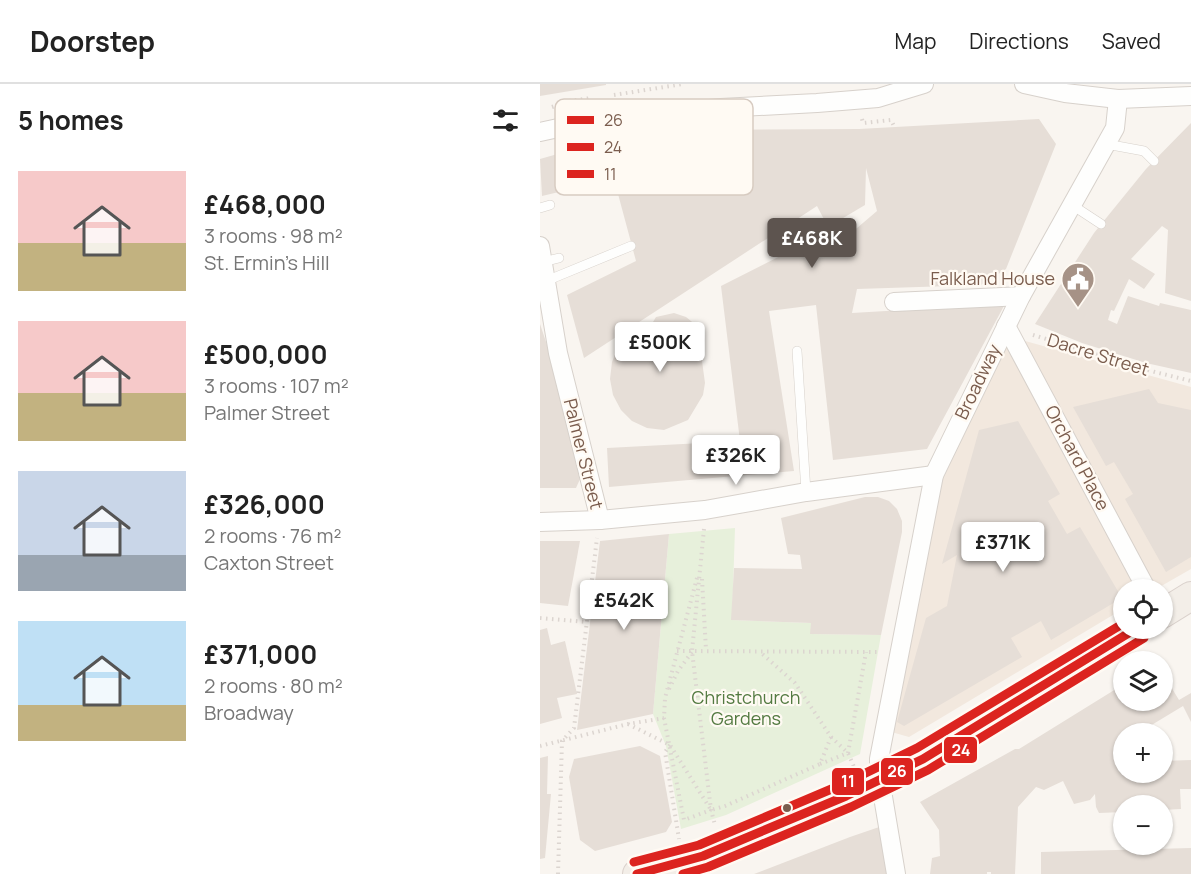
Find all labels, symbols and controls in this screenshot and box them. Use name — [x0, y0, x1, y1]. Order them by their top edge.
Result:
text: Doorstep — [30, 22, 155, 60]
text: Map — [895, 27, 936, 55]
text: Directions — [969, 27, 1069, 55]
text: Saved — [1102, 27, 1161, 55]
legend — [555, 99, 753, 195]
text: 5 homes — [18, 102, 124, 138]
icon: filters — [489, 104, 522, 137]
text: 26 — [604, 109, 623, 131]
text: 24 — [604, 136, 622, 158]
text: 11 — [604, 163, 616, 185]
text: £468,000 — [204, 186, 326, 222]
icon: home — [66, 195, 138, 267]
pin: £468K — [770, 218, 854, 269]
text: 3 rooms · 98 m² — [204, 222, 343, 249]
text: £468K — [781, 224, 843, 251]
text: St. Ermin's Hill — [204, 249, 330, 276]
public building icon: Falkland House — [1060, 261, 1096, 308]
place label: Falkland House — [930, 266, 1055, 290]
pin: £500K — [618, 322, 702, 373]
street label: Dacre Street — [1044, 327, 1152, 381]
text: £500K — [629, 328, 691, 355]
text: £500,000 — [204, 336, 328, 372]
street label: Broadway — [949, 340, 1006, 423]
icon: home — [66, 345, 138, 417]
text: 3 rooms · 107 m² — [204, 372, 349, 399]
street label: Palmer Street — [559, 396, 609, 512]
text: Palmer Street — [204, 399, 330, 426]
street label: Orchard Place — [1040, 401, 1116, 514]
pin: £326K — [694, 435, 778, 486]
text: £326K — [706, 441, 766, 468]
text: £326,000 — [204, 486, 325, 522]
icon: home — [66, 495, 138, 567]
text: 2 rooms · 76 m² — [204, 522, 341, 549]
pin: £371K — [961, 522, 1045, 573]
text: £371K — [975, 528, 1031, 555]
text: Caxton Street — [204, 549, 334, 576]
map controls — [1113, 579, 1173, 855]
button: locate — [1113, 579, 1173, 639]
pin: £542K — [582, 580, 666, 631]
text: £542K — [594, 586, 654, 613]
text: £371,000 — [204, 636, 317, 672]
icon: home — [66, 645, 138, 717]
button: layers — [1113, 651, 1173, 711]
text: 2 rooms · 80 m² — [204, 672, 343, 699]
park label: Christchurch Gardens — [692, 685, 800, 730]
text: Broadway — [204, 699, 294, 726]
button: + — [1113, 723, 1173, 783]
line badge: 24 — [943, 736, 978, 764]
text: 24 — [952, 739, 970, 761]
line badge: 26 — [880, 757, 914, 786]
text: 26 — [887, 760, 907, 782]
line badge: 11 — [831, 767, 865, 796]
text: 11 — [841, 770, 855, 792]
button: − — [1113, 795, 1173, 855]
unlabelled marker — [781, 802, 793, 814]

